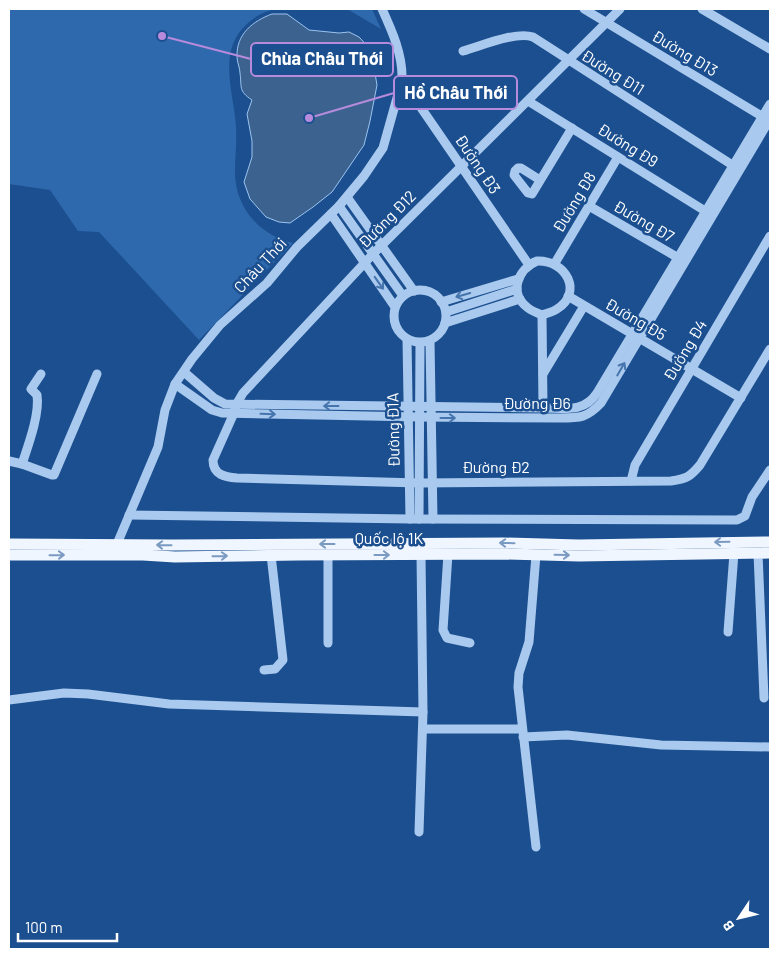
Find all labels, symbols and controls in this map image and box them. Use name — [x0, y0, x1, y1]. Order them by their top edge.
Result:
street label: Đường Đ13 — [649, 26, 721, 80]
callout: Chùa Châu Thới — [251, 43, 393, 76]
street label: Đường Đ11 — [578, 45, 648, 98]
text: Chùa Châu Thới — [261, 47, 383, 69]
callout: Hồ Châu Thới — [394, 76, 517, 109]
text: Hồ Châu Thới — [404, 81, 508, 103]
street label: Đường Đ9 — [595, 119, 662, 171]
street label: Đường Đ3 — [452, 130, 505, 197]
street label: Đường Đ8 — [548, 168, 599, 236]
street label: Đường Đ12 — [354, 186, 419, 251]
street label: Đường Đ7 — [611, 196, 678, 246]
street label: Châu Thới — [229, 233, 290, 296]
one-way arrow — [374, 275, 384, 289]
one-way arrow — [455, 291, 471, 301]
street label: Đường Đ5 — [602, 293, 670, 344]
street label: Đường Đ4 — [659, 316, 710, 384]
one-way arrow — [616, 363, 626, 377]
street label: Đường Đ1A — [382, 392, 403, 467]
street label: Đường Đ6 — [503, 393, 571, 412]
one-way arrow — [323, 401, 340, 411]
one-way arrow — [260, 410, 276, 419]
one-way arrow — [440, 413, 456, 423]
street label: Đường Đ2 — [462, 457, 530, 476]
street label: Quốc lộ 1K — [355, 528, 424, 547]
one-way arrow — [714, 537, 730, 547]
one-way arrow — [499, 538, 515, 548]
one-way arrow — [319, 539, 335, 549]
one-way arrow — [156, 540, 172, 550]
one-way arrow — [49, 550, 65, 560]
one-way arrow — [374, 550, 390, 560]
one-way arrow — [554, 550, 570, 560]
one-way arrow — [212, 551, 228, 561]
north arrow — [714, 893, 764, 943]
scale bar — [18, 910, 116, 942]
text: B — [718, 917, 737, 934]
text: 100 m — [25, 918, 63, 936]

